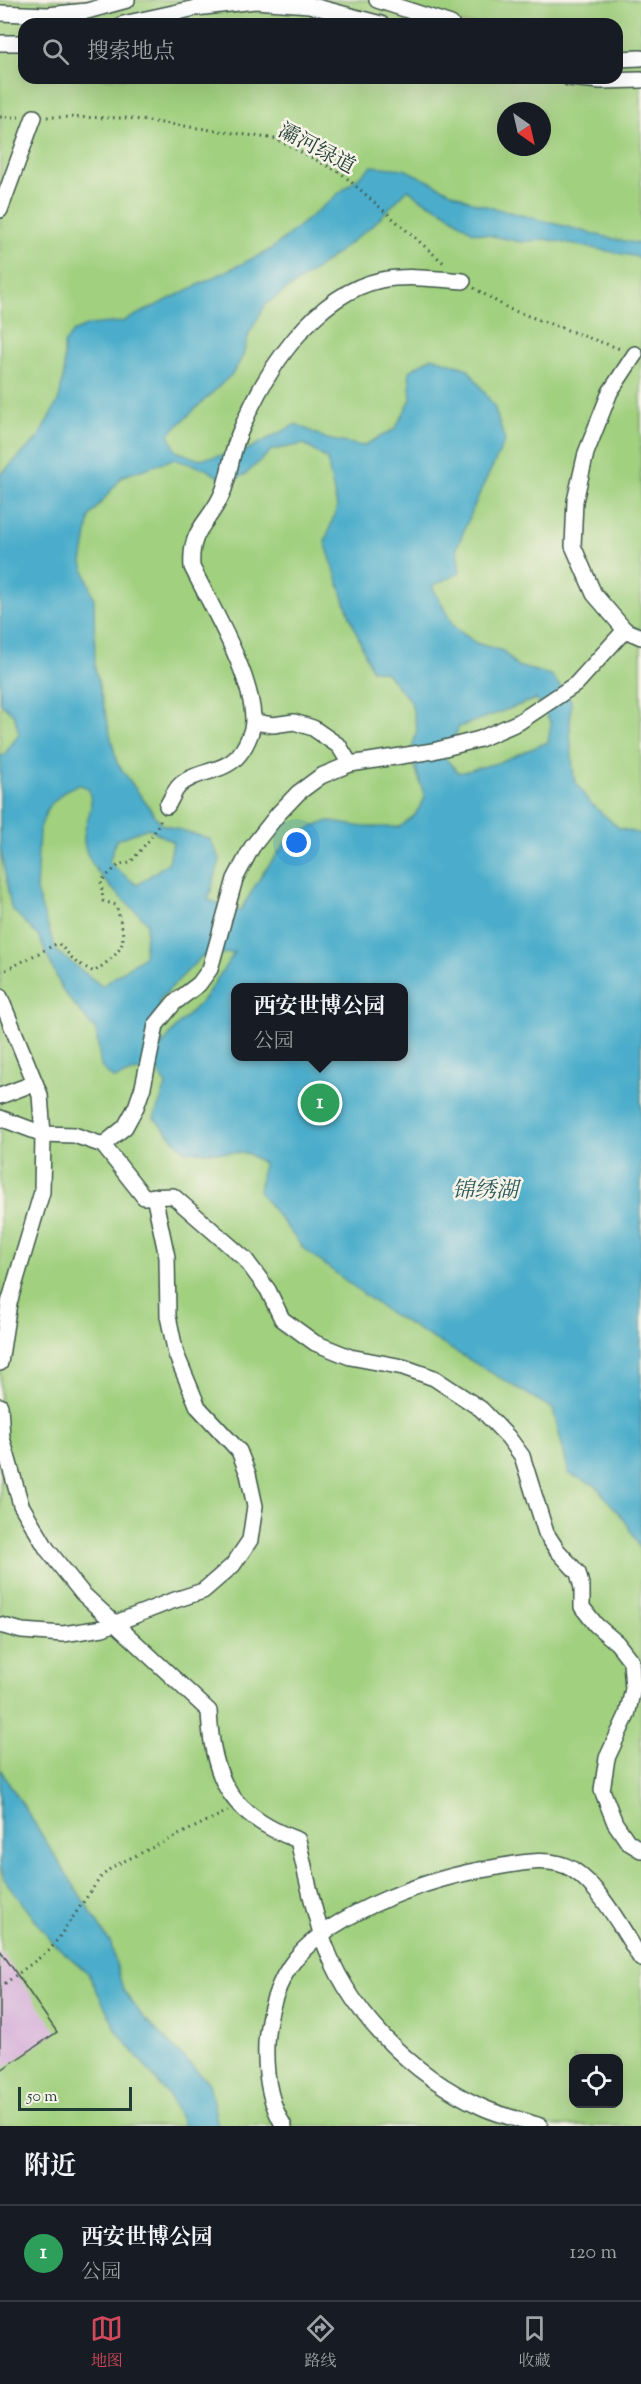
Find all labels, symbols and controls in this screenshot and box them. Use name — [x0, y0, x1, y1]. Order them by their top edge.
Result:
search box — [18, 18, 623, 84]
icon: search — [39, 35, 72, 68]
text: 搜索地点 — [87, 37, 175, 69]
north arrow — [497, 102, 551, 156]
street label: 灞河绿道 — [272, 117, 360, 183]
your location — [282, 828, 311, 857]
popup — [231, 983, 408, 1061]
text: 西安世博公园 — [253, 992, 386, 1024]
text: 公园 — [253, 1028, 293, 1057]
pin: 1 — [300, 1080, 340, 1126]
water label: 锦绣湖 — [452, 1176, 522, 1208]
map controls — [569, 2054, 623, 2108]
button: locate — [569, 2054, 623, 2108]
scale bar — [18, 2084, 132, 2112]
text: 50 m — [27, 2086, 58, 2109]
text: 附近 — [24, 2149, 76, 2186]
text: 西安世博公园 — [81, 2223, 213, 2255]
text: 1 — [40, 2239, 47, 2268]
text: 120 m — [569, 2239, 617, 2268]
text: 公园 — [81, 2259, 121, 2288]
tab: 地图 — [90, 2312, 123, 2374]
tab: 路线 — [304, 2312, 337, 2374]
tab: 收藏 — [518, 2312, 551, 2374]

